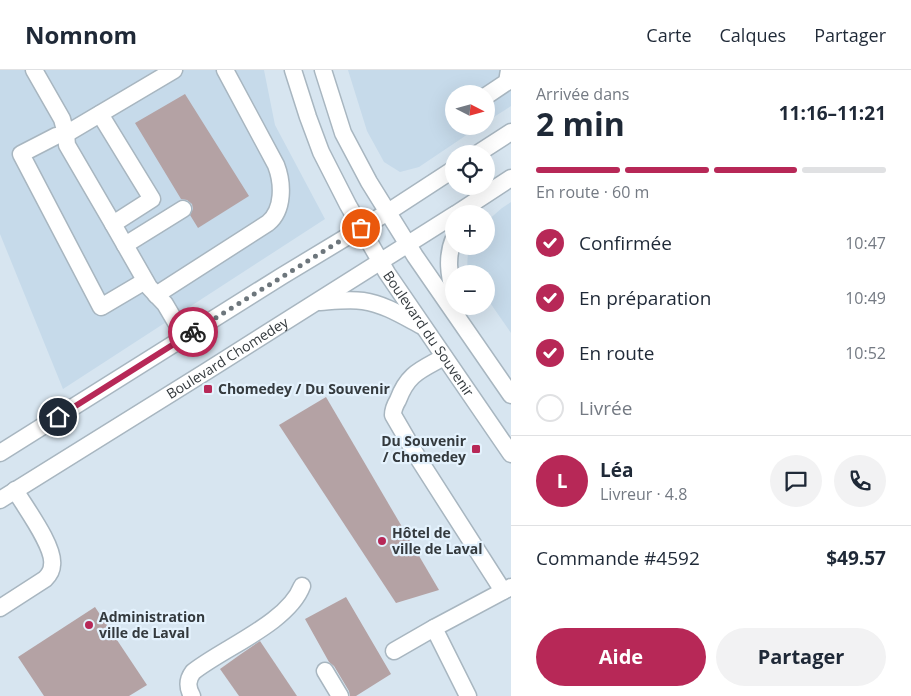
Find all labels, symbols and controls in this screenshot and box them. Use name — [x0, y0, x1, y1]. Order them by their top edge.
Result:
text: Nomnom — [25, 18, 137, 51]
text: Carte — [646, 23, 692, 47]
text: Calques — [720, 23, 786, 47]
text: Partager — [814, 23, 886, 47]
text: Arrivée dans — [536, 83, 629, 105]
north arrow — [445, 85, 495, 135]
map controls — [445, 85, 495, 315]
text: 11:16–11:21 — [779, 100, 886, 126]
text: 2 min — [536, 102, 625, 145]
button: locate — [445, 145, 495, 195]
text: En route · 60 m — [536, 181, 649, 203]
button: + — [445, 205, 495, 255]
pin — [340, 207, 382, 249]
icon: bag — [347, 214, 375, 242]
icon: check — [536, 229, 564, 257]
text: Confirmée — [579, 230, 672, 256]
text: 10:47 — [845, 232, 886, 254]
button: − — [445, 265, 495, 315]
street label: Boulevard du Souvenir — [379, 267, 479, 400]
icon: check — [536, 284, 564, 312]
text: En préparation — [579, 285, 711, 311]
text: 10:49 — [845, 287, 886, 309]
courier — [168, 307, 218, 357]
street label: Boulevard Chomedey — [163, 312, 292, 403]
icon: bike — [179, 318, 207, 346]
icon: check — [536, 339, 564, 367]
text: En route — [579, 340, 654, 366]
text: 10:52 — [845, 342, 886, 364]
place label: Chomedey / Du Souvenir — [218, 379, 390, 398]
marker: Chomedey / Du Souvenir — [202, 383, 214, 395]
text: Livrée — [579, 395, 632, 421]
pin — [37, 396, 79, 438]
icon: home — [44, 403, 72, 431]
place label: Du Souvenir / Chomedey — [381, 431, 467, 466]
marker: Du Souvenir / Chomedey — [470, 443, 482, 455]
button: chat — [770, 455, 822, 507]
button: phone — [834, 455, 886, 507]
text: Léa — [600, 457, 633, 483]
text: L — [557, 468, 567, 494]
text: Livreur · 4.8 — [600, 483, 687, 505]
place label: Hôtel de ville de Laval — [392, 523, 483, 558]
marker: Hôtel de ville de Laval — [376, 535, 388, 547]
text: Commande #4592 — [536, 545, 700, 571]
text: $49.57 — [826, 545, 886, 571]
place label: Administration ville de Laval — [99, 607, 205, 642]
marker: Administration ville de Laval — [83, 619, 95, 631]
button: Aide — [536, 628, 706, 686]
button: Partager — [716, 628, 886, 686]

